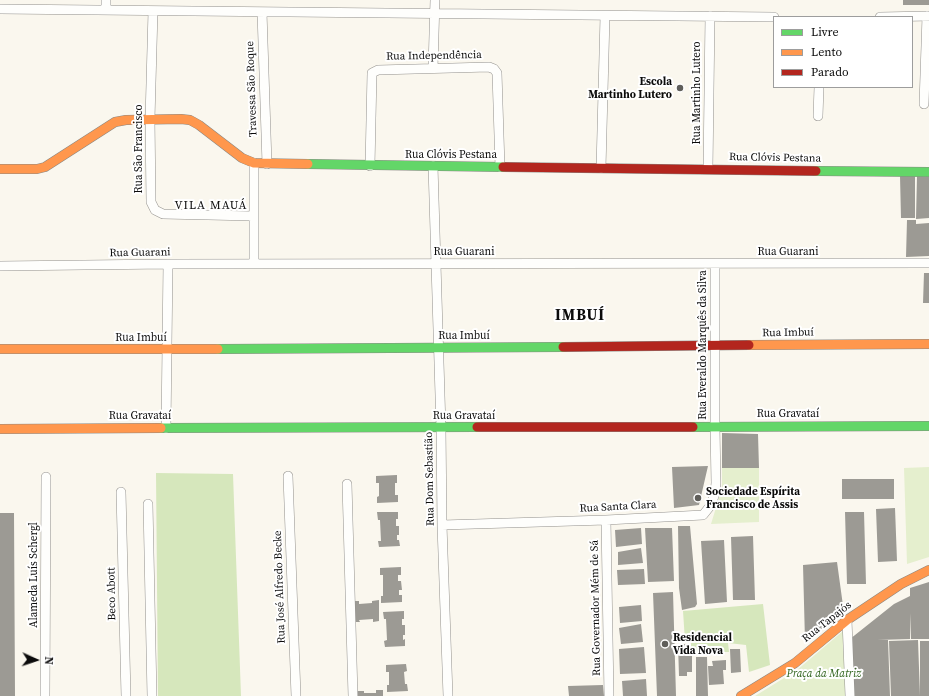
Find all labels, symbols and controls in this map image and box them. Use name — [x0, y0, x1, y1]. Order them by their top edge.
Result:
legend — [773, 16, 913, 88]
text: Livre — [811, 24, 839, 40]
street label: Travessa São Roque — [244, 41, 260, 137]
street label: Rua Martinho Lutero — [690, 42, 704, 144]
text: Lento — [811, 44, 842, 60]
street label: Rua Independência — [386, 49, 482, 63]
text: Parado — [811, 64, 849, 80]
place label: Escola Martinho Lutero — [588, 75, 672, 101]
marker: Escola Martinho Lutero — [675, 83, 685, 93]
street label: Rua São Francisco — [132, 104, 146, 194]
street label: Rua Clóvis Pestana — [405, 148, 497, 162]
street label: Rua Clóvis Pestana — [729, 151, 821, 165]
district label: VILA MAUÁ — [174, 199, 248, 213]
street label: Rua Guarani — [433, 245, 495, 259]
street label: Rua Guarani — [757, 245, 819, 259]
street label: Rua Guarani — [109, 246, 171, 260]
street label: Rua Everaldo Marquês da Silva — [696, 270, 710, 420]
district label: IMBUÍ — [555, 307, 605, 325]
street label: Rua Imbuí — [762, 326, 814, 340]
street label: Rua Imbuí — [438, 329, 490, 343]
street label: Rua Imbuí — [115, 331, 167, 345]
street label: Rua Gravataí — [757, 407, 819, 421]
street label: Rua Gravataí — [109, 409, 171, 423]
street label: Rua Gravataí — [433, 409, 495, 423]
street label: Rua Dom Sebastião — [423, 432, 437, 526]
place label: Sociedade Espírita Francisco de Assis — [706, 485, 800, 511]
marker: Sociedade Espírita Francisco de Assis — [693, 493, 703, 503]
street label: Rua Santa Clara — [579, 498, 657, 516]
street label: Alameda Luís Schergl — [27, 522, 41, 628]
street label: Rua José Alfredo Becke — [271, 530, 289, 644]
street label: Rua Governador Mém de Sá — [588, 540, 604, 676]
street label: Beco Abott — [105, 567, 119, 621]
street label: Rua Tapajós — [800, 599, 854, 645]
place label: Residencial Vida Nova — [673, 631, 732, 657]
marker: Residencial Vida Nova — [660, 639, 670, 649]
north arrow — [16, 640, 56, 680]
text: N — [41, 656, 56, 665]
park label: Praça da Matriz — [787, 667, 861, 681]

